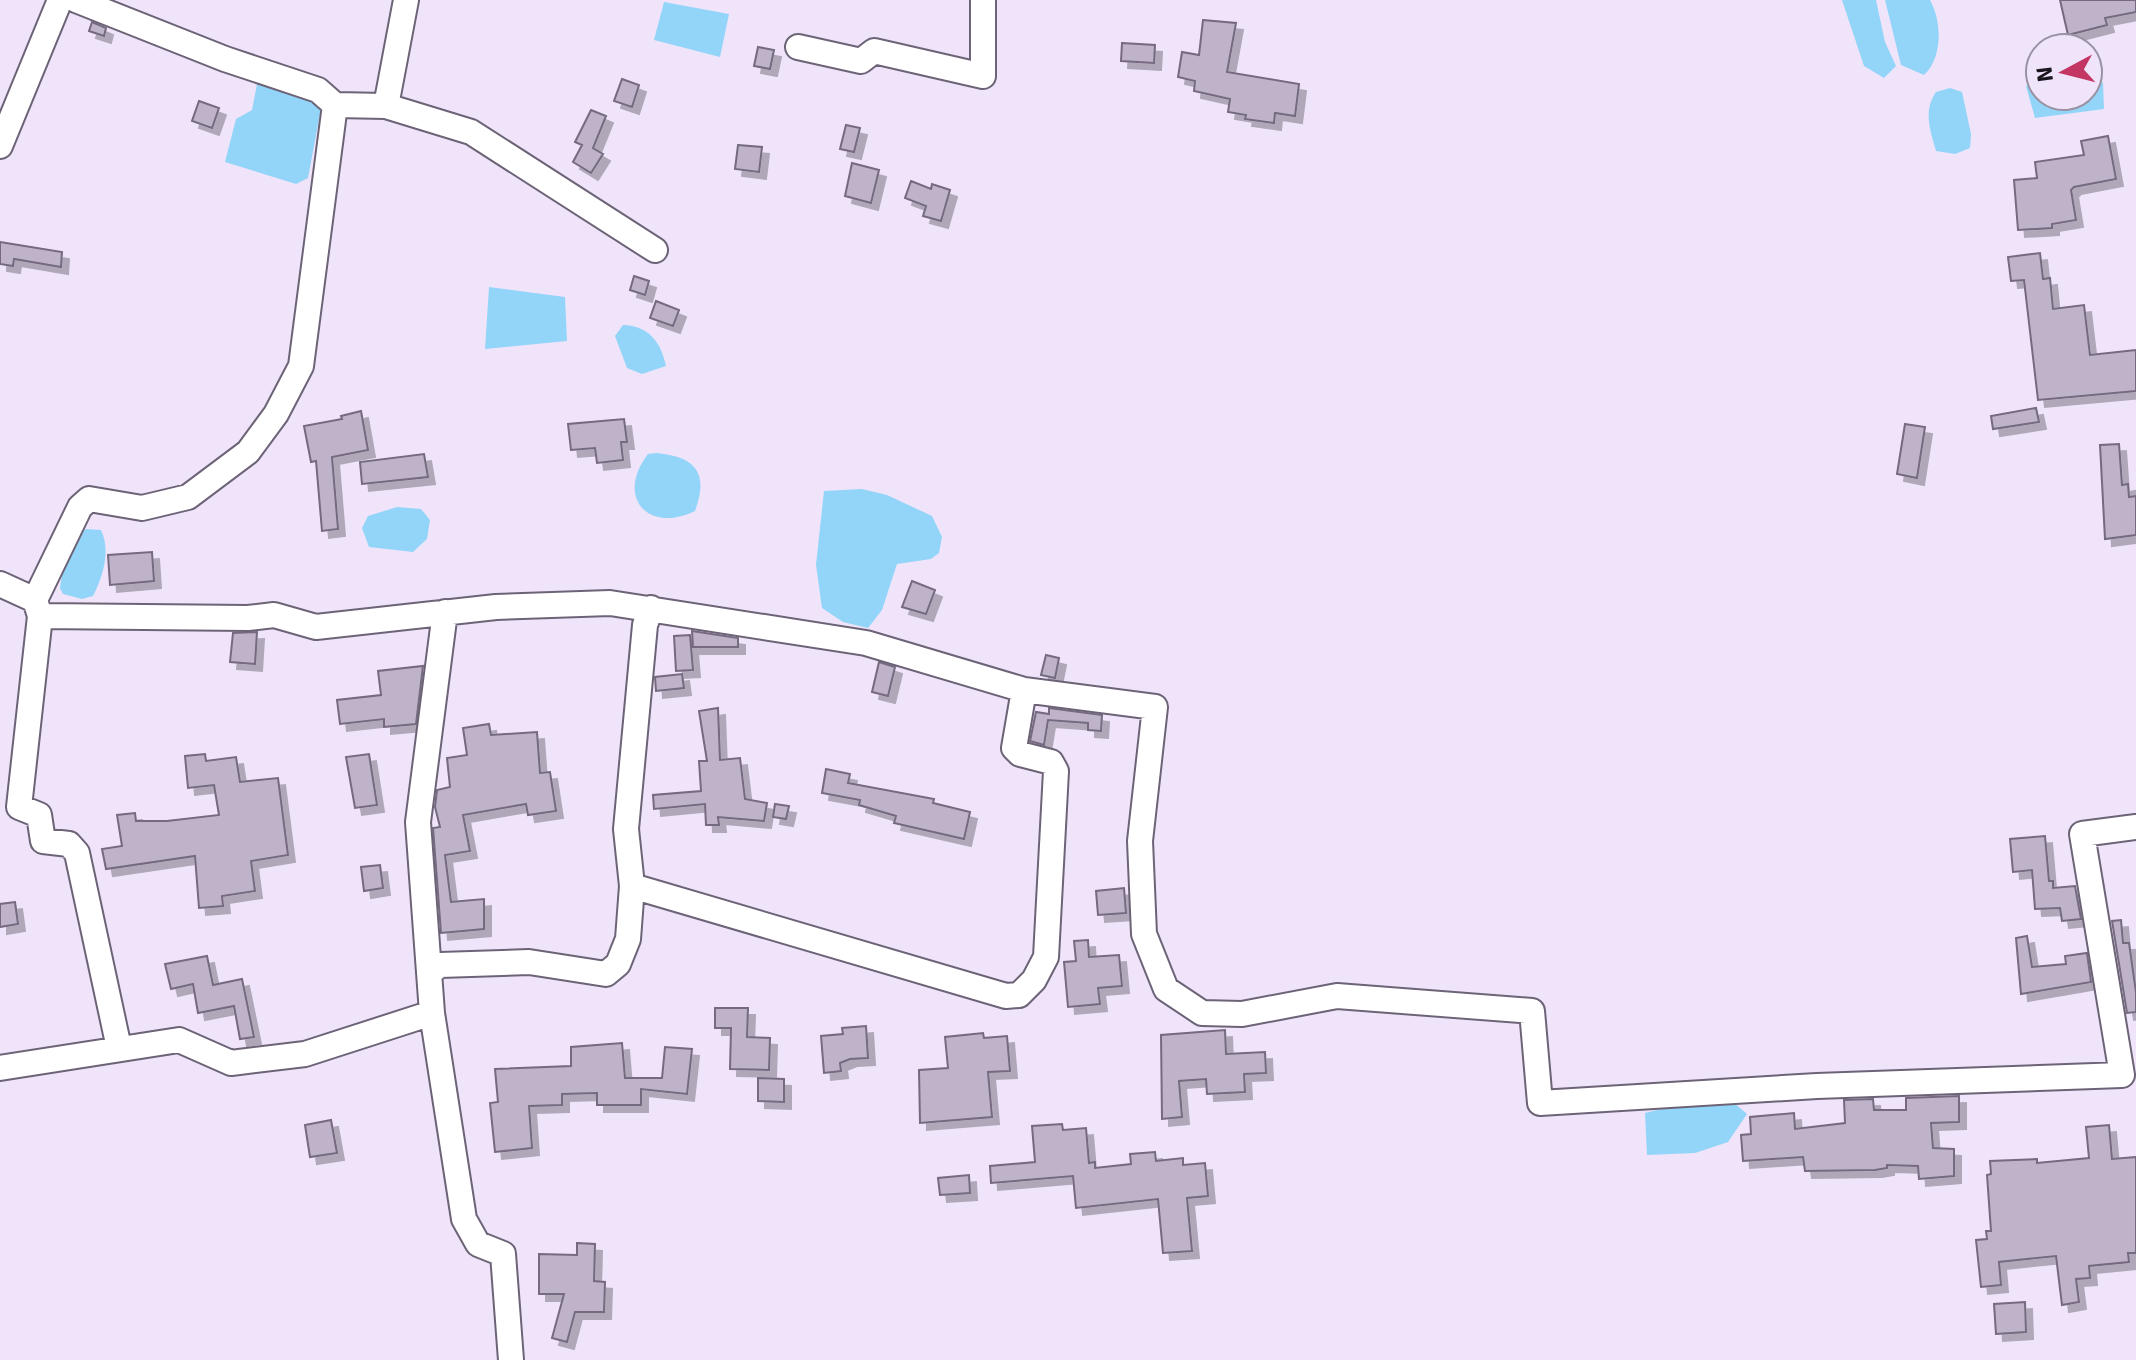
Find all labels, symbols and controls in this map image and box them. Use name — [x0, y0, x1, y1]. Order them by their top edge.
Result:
north arrow — [2024, 32, 2104, 112]
text: N — [2030, 65, 2059, 84]

